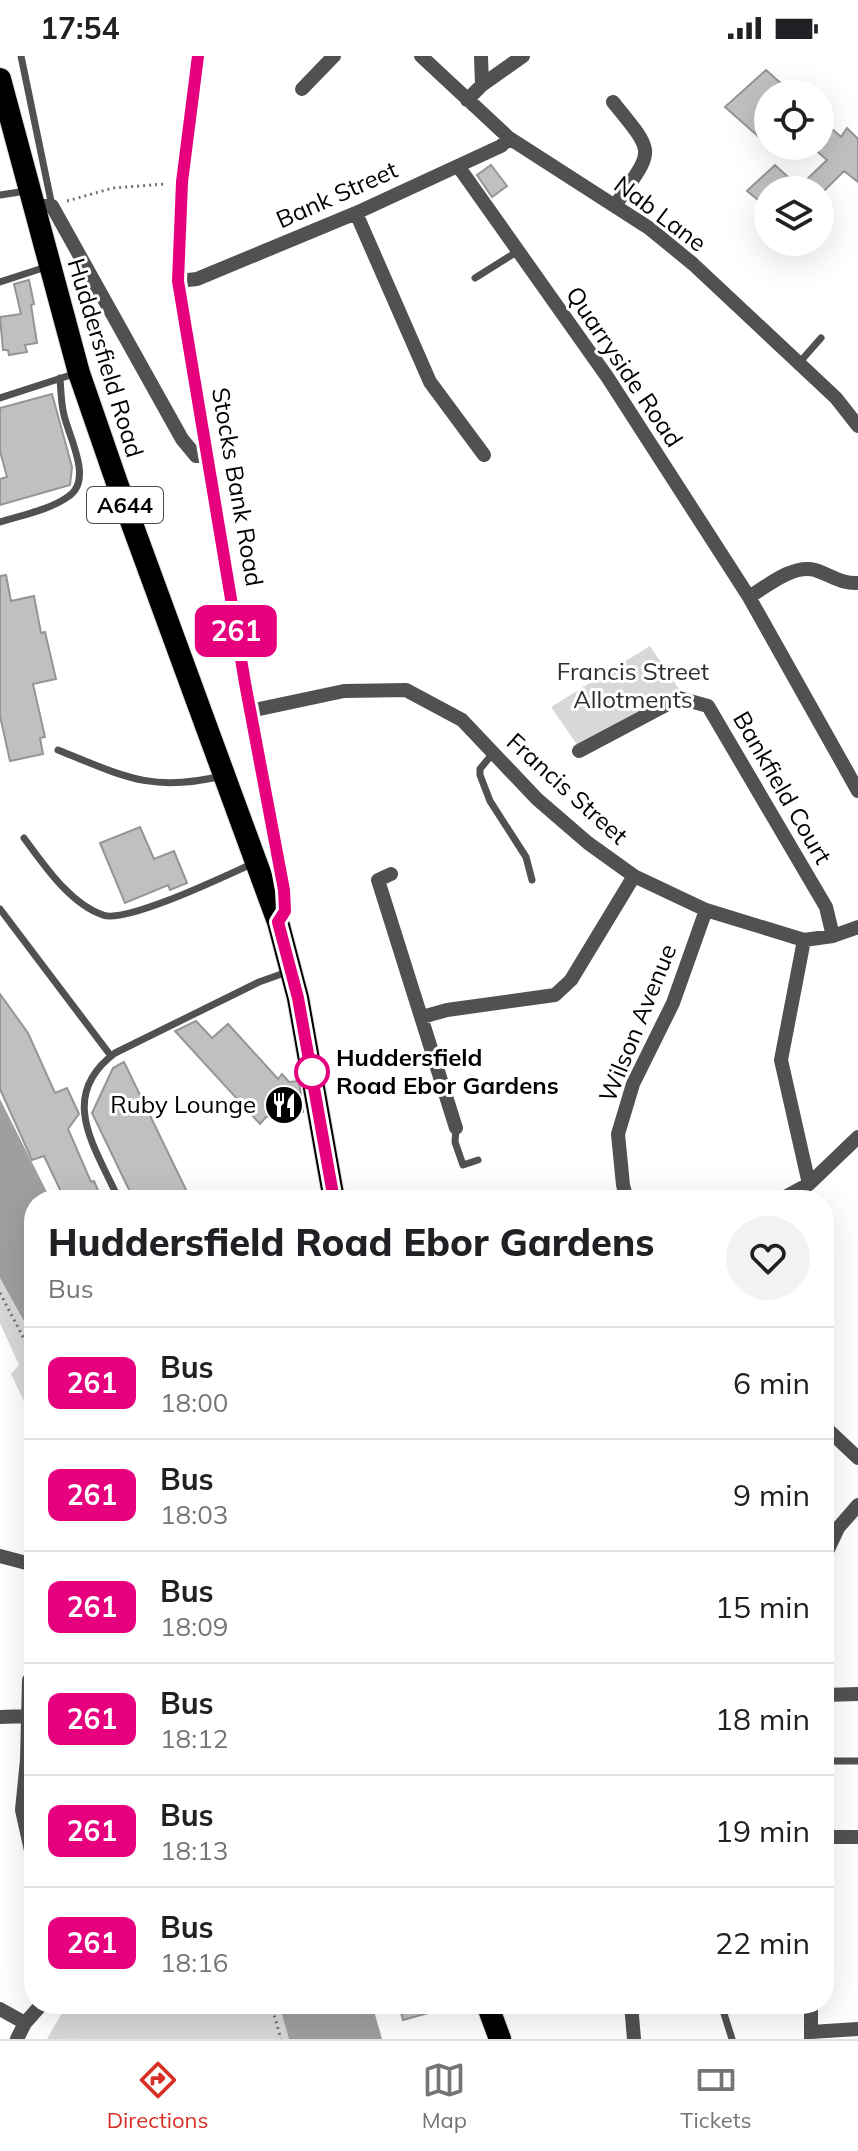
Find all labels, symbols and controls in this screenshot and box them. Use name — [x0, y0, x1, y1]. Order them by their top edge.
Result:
text: 17:54 — [40, 9, 119, 47]
map controls — [754, 80, 834, 256]
button: locate — [754, 80, 834, 160]
street label: Bank Street — [271, 154, 402, 234]
street label: Nab Lane — [609, 169, 713, 258]
button: layers — [754, 176, 834, 256]
street label: Huddersfield Road — [61, 255, 151, 461]
street label: Quarryside Road — [560, 280, 690, 453]
street label: Stocks Bank Road — [206, 385, 270, 589]
road number: A644 — [87, 487, 163, 523]
line badge: 261 — [190, 605, 282, 657]
text: 261 — [211, 613, 261, 648]
park label: Francis Street Allotments — [557, 656, 709, 714]
street label: Bankfield Court — [727, 706, 839, 869]
street label: Francis Street — [501, 726, 634, 850]
street label: Wilson Avenue — [592, 939, 682, 1106]
place label: Huddersfield Road Ebor Gardens — [336, 1042, 559, 1100]
marker: Huddersfield Road Ebor Gardens — [295, 1055, 329, 1089]
restaurant icon: Ruby Lounge — [263, 1084, 305, 1126]
place label: Ruby Lounge — [110, 1089, 256, 1119]
button: heart — [726, 1216, 810, 1300]
text: Huddersfield Road Ebor Gardens — [48, 1218, 654, 1266]
text: Bus — [48, 1272, 94, 1305]
text: Bus — [160, 1348, 214, 1386]
text: 6 min — [733, 1364, 810, 1402]
text: 261 — [67, 1365, 117, 1400]
text: 18:00 — [160, 1386, 228, 1419]
text: Bus — [160, 1460, 214, 1498]
text: 9 min — [733, 1476, 810, 1514]
text: 261 — [67, 1477, 117, 1512]
text: 18:03 — [160, 1498, 228, 1531]
text: Bus — [160, 1572, 214, 1610]
text: 15 min — [715, 1588, 810, 1626]
text: 261 — [67, 1589, 117, 1624]
text: 18:09 — [160, 1610, 228, 1643]
text: Bus — [160, 1684, 214, 1722]
text: 18 min — [715, 1700, 810, 1738]
text: 261 — [67, 1701, 117, 1736]
text: 18:12 — [160, 1722, 228, 1755]
text: Bus — [160, 1796, 214, 1834]
text: 19 min — [715, 1812, 810, 1850]
text: 261 — [67, 1813, 117, 1848]
text: 18:13 — [160, 1834, 228, 1867]
text: Bus — [160, 1908, 214, 1946]
text: 22 min — [715, 1924, 810, 1962]
text: 261 — [67, 1925, 117, 1960]
text: 18:16 — [160, 1946, 228, 1979]
tab: Directions — [107, 2058, 208, 2134]
tab: Map — [422, 2058, 467, 2134]
tab: Tickets — [680, 2058, 751, 2134]

